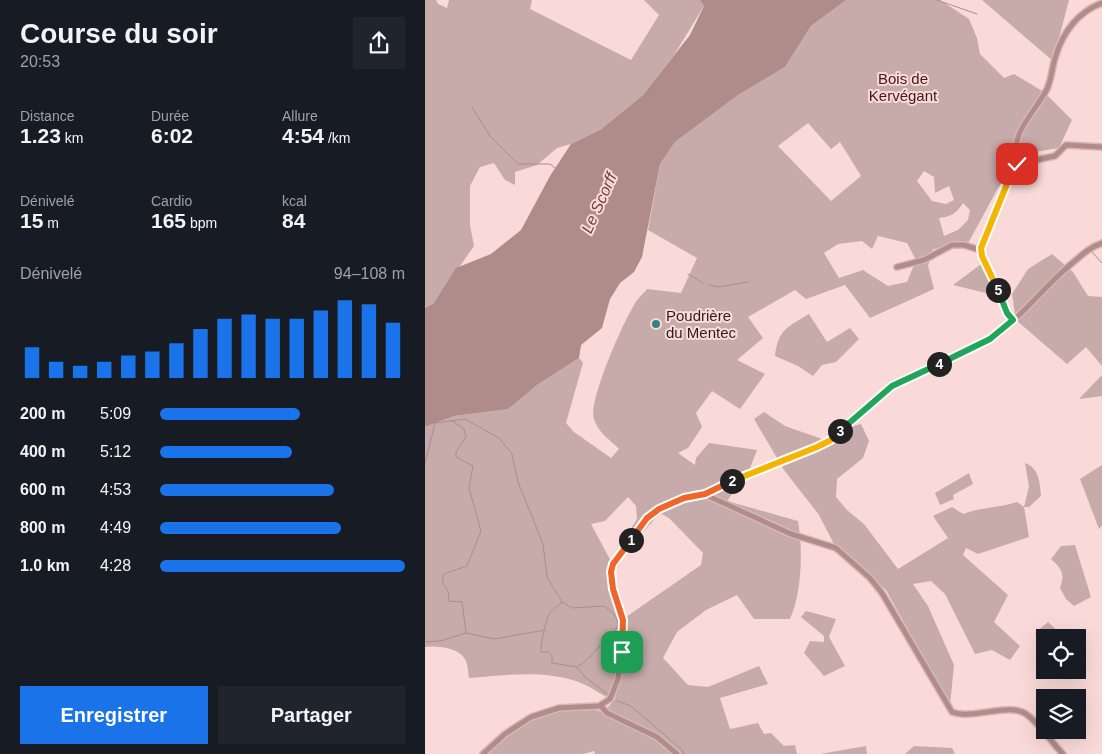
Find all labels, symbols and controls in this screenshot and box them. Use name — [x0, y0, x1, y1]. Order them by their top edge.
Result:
button: share — [353, 17, 405, 69]
text: Course du soir — [20, 18, 218, 49]
text: 20:53 — [20, 53, 60, 70]
park label: Bois de Kervégant — [869, 70, 938, 104]
text: Distance — [20, 108, 74, 124]
text: Durée — [151, 108, 189, 124]
text: Allure — [282, 108, 318, 124]
text: 1.23 — [20, 124, 61, 147]
text: 6:02 — [151, 124, 193, 147]
text: 4:54 — [282, 124, 324, 147]
text: km — [61, 130, 83, 146]
text: /km — [324, 130, 350, 146]
pin — [996, 143, 1038, 185]
icon: check — [1003, 150, 1031, 178]
water label: Le Scorff — [578, 169, 620, 236]
text: Dénivelé — [20, 193, 74, 209]
text: Cardio — [151, 193, 192, 209]
text: kcal — [282, 193, 307, 209]
text: 15 — [20, 209, 43, 232]
text: 165 — [151, 209, 186, 232]
text: 84 — [282, 209, 305, 232]
text: m — [43, 215, 59, 231]
text: bpm — [186, 215, 217, 231]
text: Dénivelé — [20, 265, 82, 282]
text: 94–108 m — [334, 265, 405, 282]
pin: 5 — [985, 278, 1011, 302]
text: 5 — [995, 282, 1002, 298]
place label: Poudrière du Mentec — [666, 307, 737, 341]
marker: Poudrière du Mentec — [650, 318, 662, 330]
pin: 4 — [927, 352, 951, 376]
text: 4 — [936, 356, 943, 372]
text: 200 m — [20, 405, 65, 422]
text: 5:09 — [100, 405, 131, 422]
pin: 3 — [827, 418, 853, 444]
text: 3 — [837, 423, 844, 439]
text: 400 m — [20, 443, 65, 460]
text: 5:12 — [100, 443, 131, 460]
pin: 2 — [719, 468, 745, 494]
text: 2 — [729, 473, 736, 489]
text: 600 m — [20, 481, 65, 498]
text: 4:53 — [100, 481, 131, 498]
text: 800 m — [20, 519, 65, 536]
text: 4:49 — [100, 519, 131, 536]
pin: 1 — [619, 528, 643, 552]
text: 1 — [628, 532, 635, 548]
text: 1.0 km — [20, 557, 70, 574]
text: 4:28 — [100, 557, 131, 574]
map controls — [1036, 629, 1086, 739]
button: locate — [1036, 629, 1086, 679]
pin — [601, 631, 643, 673]
icon: arrive — [608, 638, 636, 666]
button: Enregistrer — [20, 686, 208, 744]
button: Partager — [218, 686, 405, 744]
button: layers — [1036, 689, 1086, 739]

